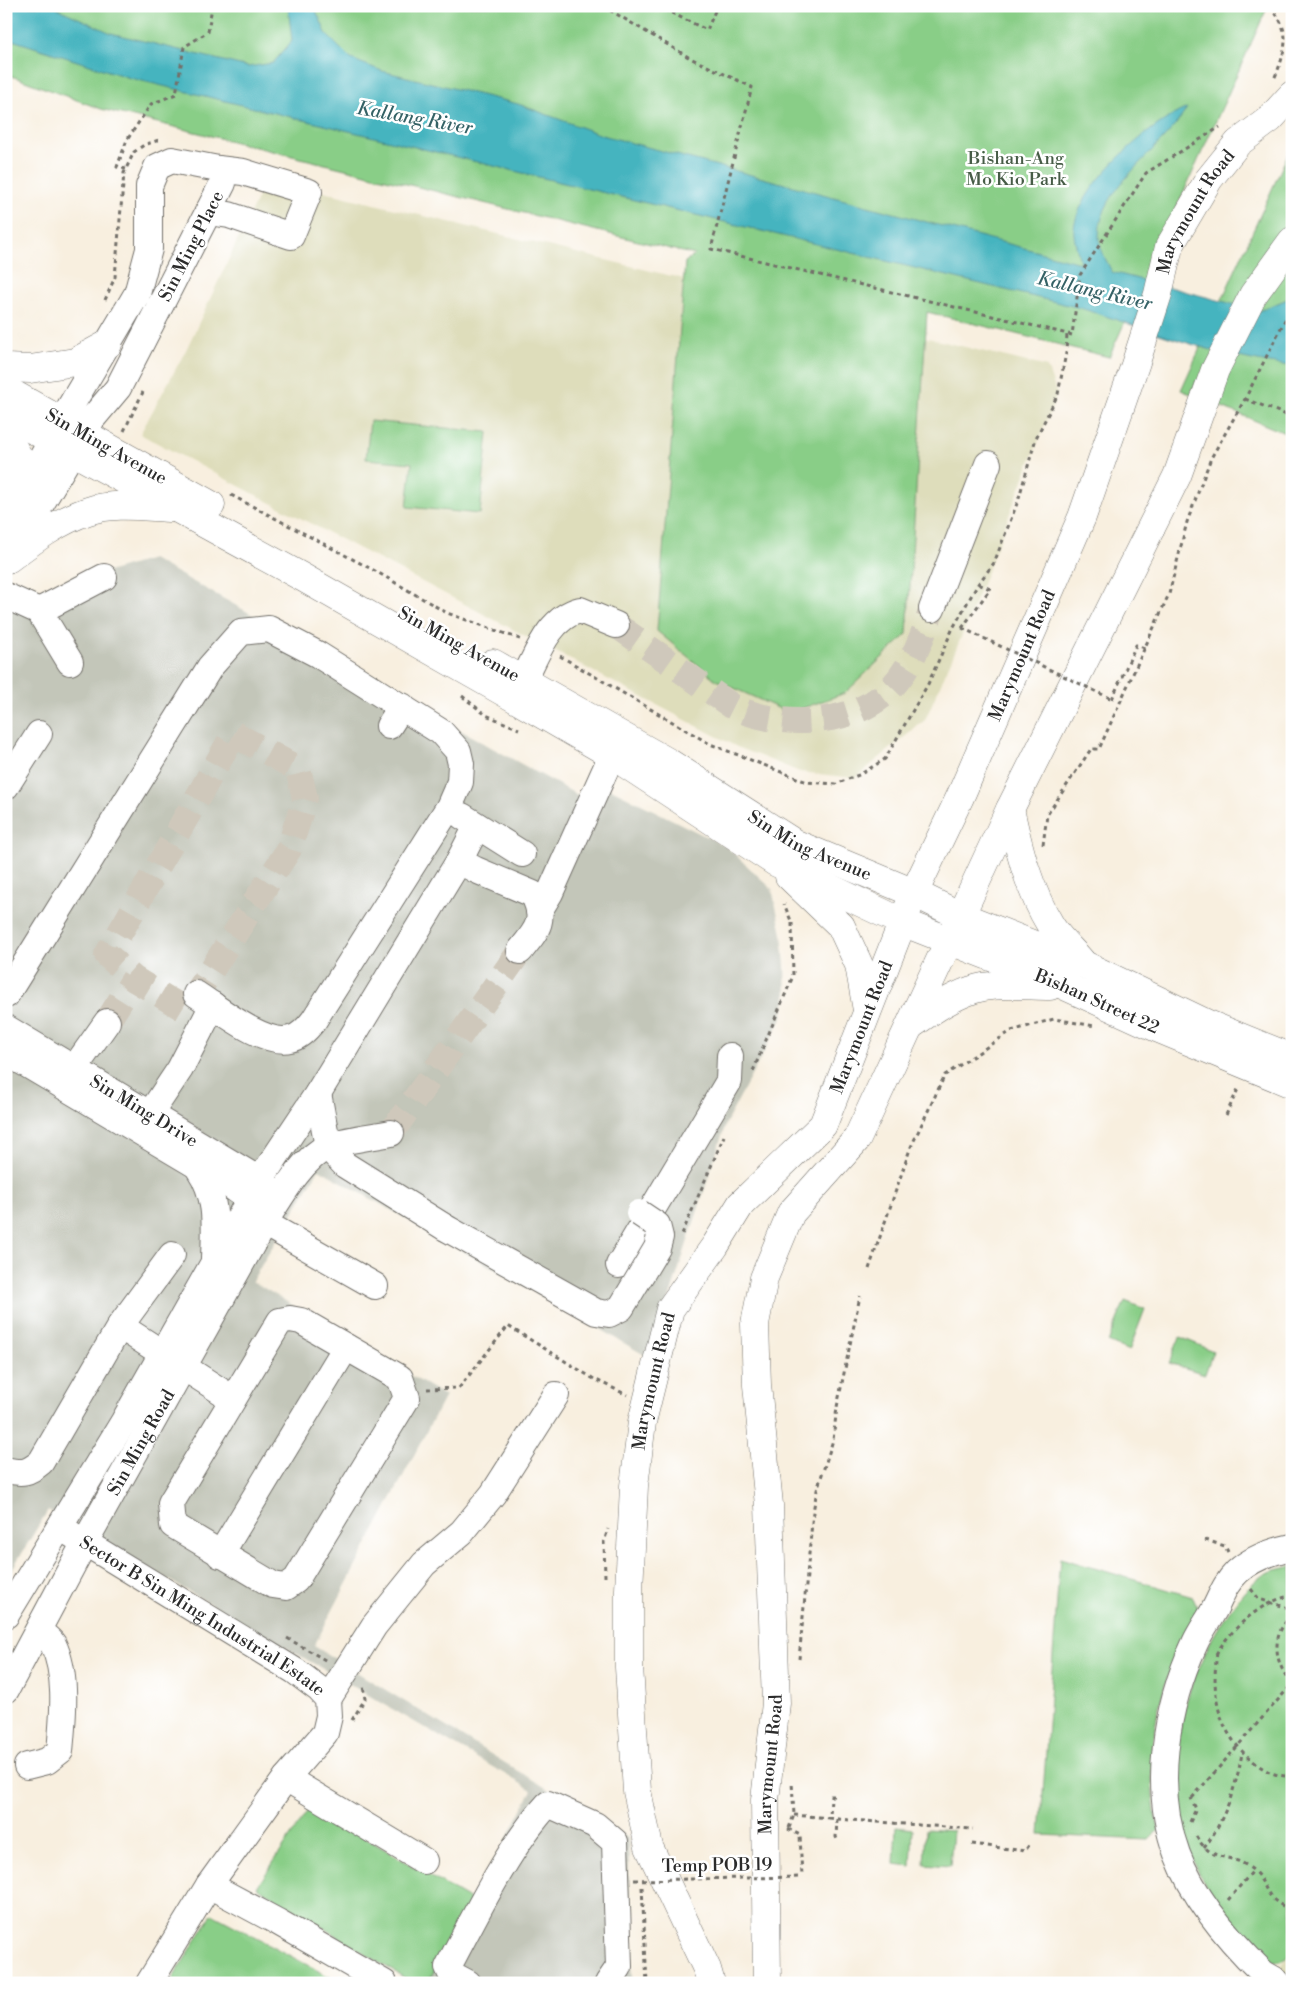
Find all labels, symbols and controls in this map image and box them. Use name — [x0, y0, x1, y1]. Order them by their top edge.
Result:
water label: Kallang River — [355, 96, 476, 140]
street label: Marymount Road — [1152, 144, 1241, 276]
park label: Bishan-Ang Mo Kio Park — [966, 147, 1068, 191]
street label: Sin Ming Place — [154, 187, 229, 305]
water label: Kallang River — [1035, 266, 1155, 316]
street label: Sin Ming Avenue — [41, 403, 171, 490]
street label: Marymount Road — [983, 586, 1061, 725]
street label: Sin Ming Avenue — [394, 601, 524, 687]
street label: Sin Ming Avenue — [743, 805, 875, 886]
street label: Marymount Road — [825, 957, 899, 1097]
street label: Bishan Street 22 — [1030, 964, 1163, 1039]
street label: Sin Ming Drive — [85, 1070, 202, 1153]
street label: Marymount Road — [628, 1309, 681, 1452]
street label: Sin Ming Road — [102, 1385, 181, 1500]
street label: Sector B Sin Ming Industrial Estate — [75, 1531, 331, 1701]
street label: Marymount Road — [754, 1693, 788, 1835]
street label: Temp POB 19 — [661, 1853, 773, 1878]

